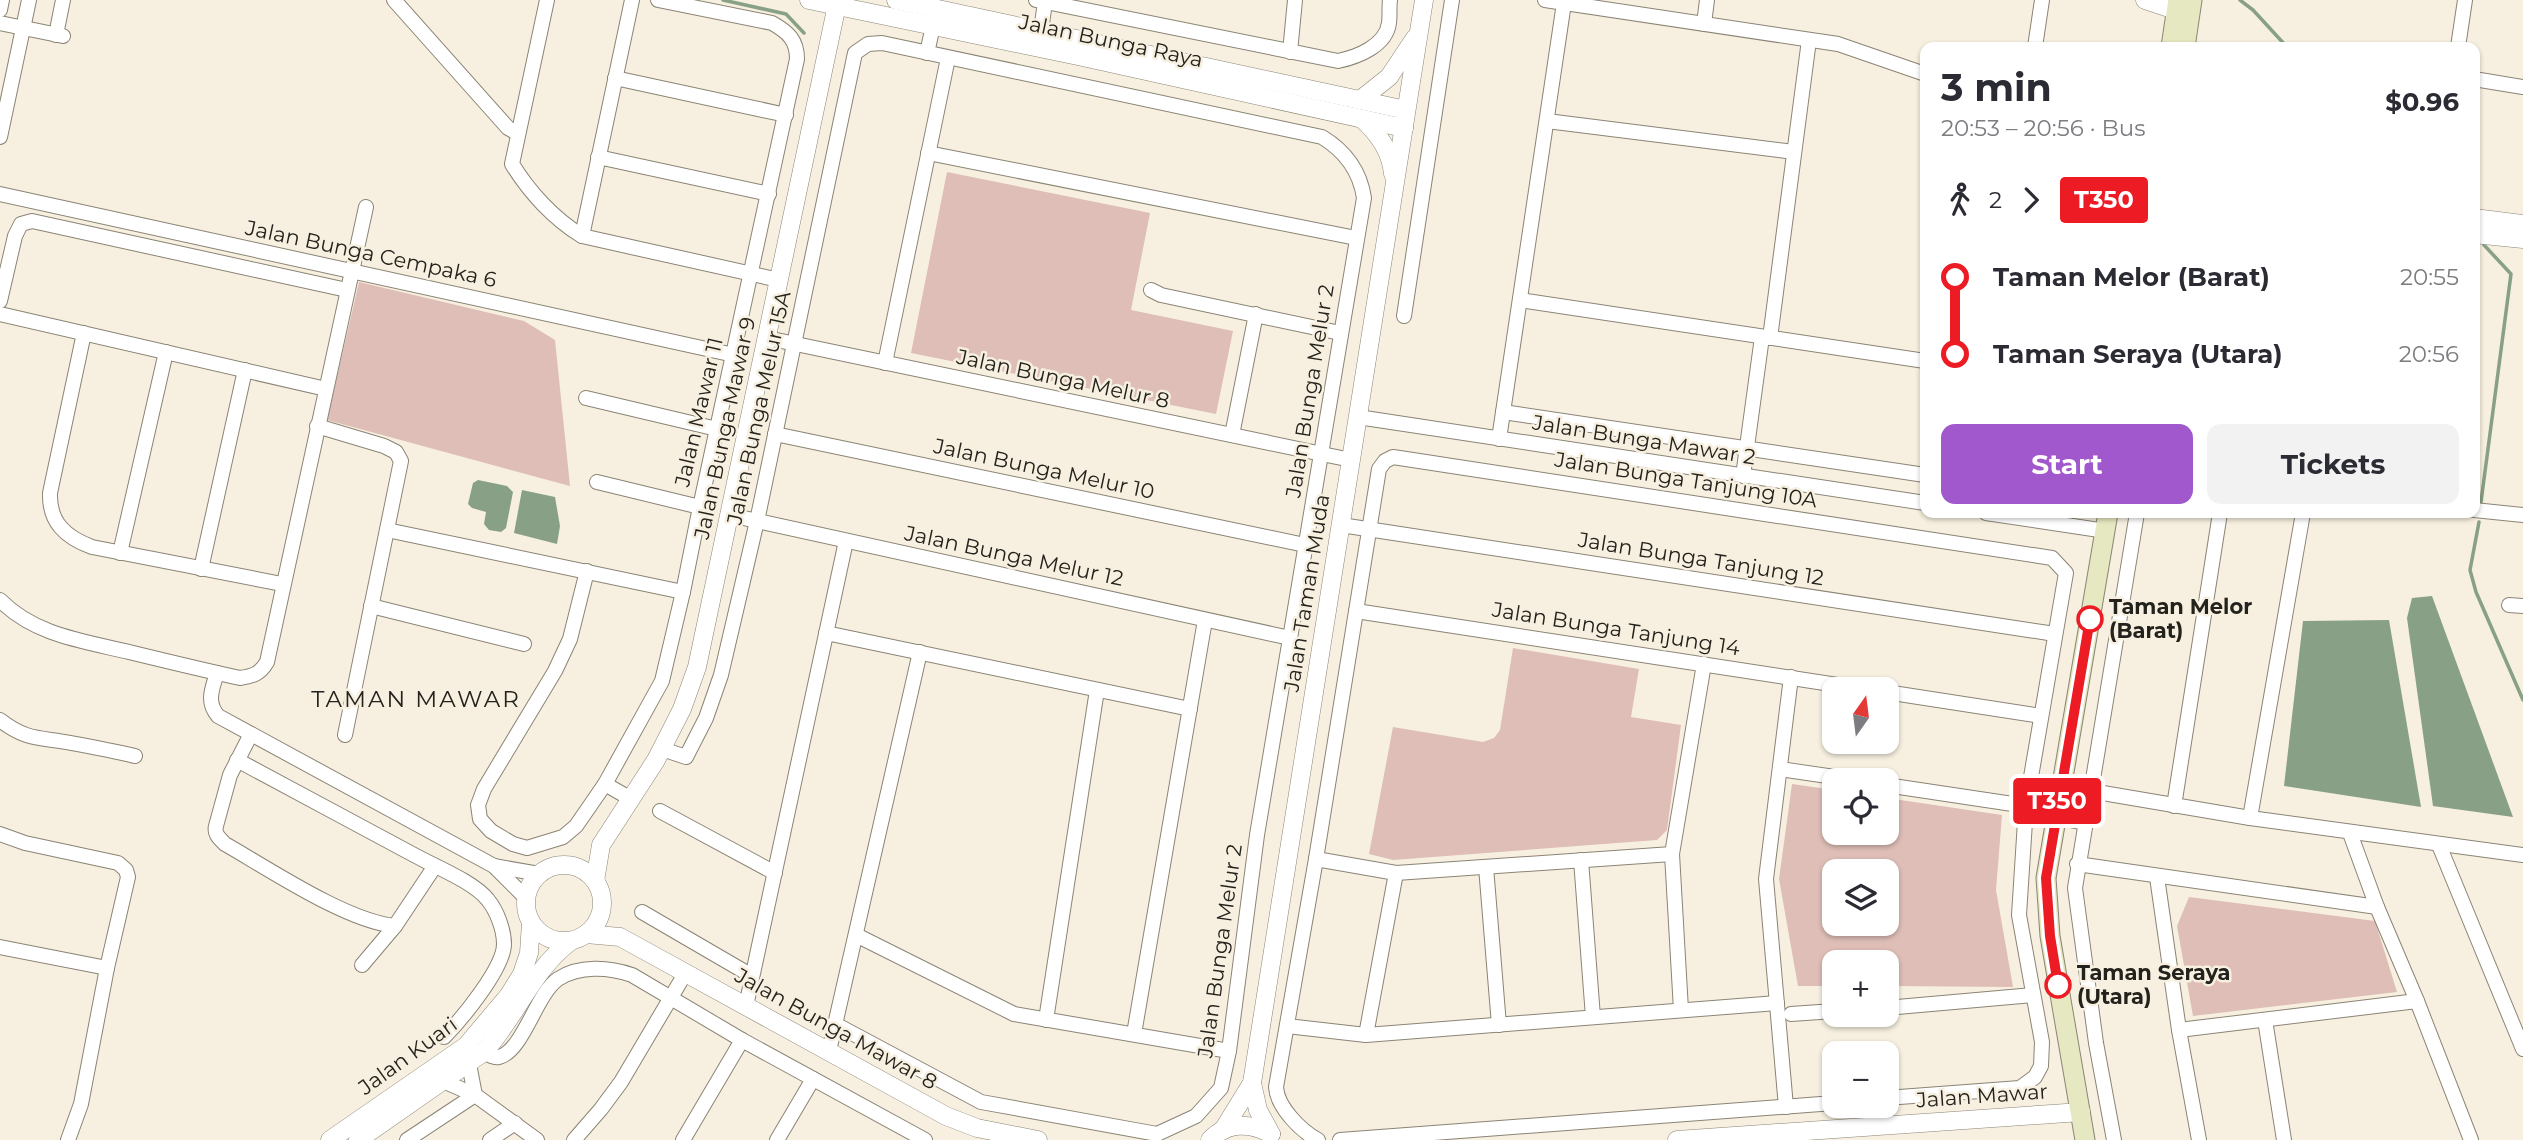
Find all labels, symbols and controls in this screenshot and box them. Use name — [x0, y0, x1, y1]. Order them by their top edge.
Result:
street label: Jalan Bunga Raya — [1016, 9, 1205, 72]
text: 3 min — [1941, 64, 2052, 111]
text: $0.96 — [2385, 86, 2459, 118]
text: 20:53 – 20:56 · Bus — [1941, 114, 2146, 142]
icon: walk — [1941, 181, 1979, 219]
icon: forward — [2012, 181, 2050, 219]
text: T350 — [2074, 185, 2134, 214]
text: 2 — [1989, 186, 2002, 214]
street label: Jalan Bunga Cempaka 6 — [242, 214, 499, 292]
text: Taman Melor (Barat) — [1993, 261, 2270, 293]
text: 20:55 — [2400, 263, 2459, 291]
street label: Jalan Bunga Melur 2 — [1280, 283, 1339, 500]
street label: Jalan Bunga Melur 15A — [721, 288, 796, 528]
street label: Jalan Bunga Mawar 9 — [689, 315, 760, 542]
street label: Jalan Mawar 11 — [669, 335, 728, 490]
text: Taman Seraya (Utara) — [1993, 338, 2283, 370]
text: 20:56 — [2399, 340, 2459, 368]
street label: Jalan Bunga Melur 8 — [953, 344, 1172, 413]
street label: Jalan Bunga Mawar 2 — [1530, 409, 1758, 470]
button: Start — [1941, 424, 2193, 504]
button: Tickets — [2207, 424, 2459, 504]
street label: Jalan Bunga Melur 10 — [930, 433, 1157, 504]
street label: Jalan Bunga Tanjung 10A — [1552, 446, 1820, 513]
street label: Jalan Taman Muda — [1278, 492, 1334, 694]
street label: Jalan Bunga Melur 12 — [901, 520, 1126, 591]
street label: Jalan Bunga Tanjung 12 — [1575, 527, 1826, 590]
place label: Taman Melor (Barat) — [2109, 594, 2252, 643]
street label: Jalan Bunga Tanjung 14 — [1489, 596, 1742, 660]
marker: Taman Melor (Barat) — [2077, 606, 2103, 632]
north arrow — [1822, 677, 1899, 754]
map controls — [1822, 677, 1899, 1118]
district label: TAMAN MAWAR — [311, 685, 521, 713]
button: locate — [1822, 768, 1899, 845]
line badge: T350 — [2008, 778, 2106, 824]
text: T350 — [2027, 786, 2087, 815]
street label: Jalan Bunga Melur 2 — [1192, 842, 1247, 1060]
button: layers — [1822, 859, 1899, 936]
button: + — [1822, 950, 1899, 1027]
place label: Taman Seraya (Utara) — [2077, 960, 2231, 1009]
street label: Jalan Bunga Mawar 8 — [730, 962, 942, 1095]
marker: Taman Seraya (Utara) — [2045, 972, 2071, 998]
street label: Jalan Kuari — [353, 1012, 462, 1100]
button: − — [1822, 1041, 1899, 1118]
street label: Jalan Mawar — [1914, 1078, 2049, 1113]

